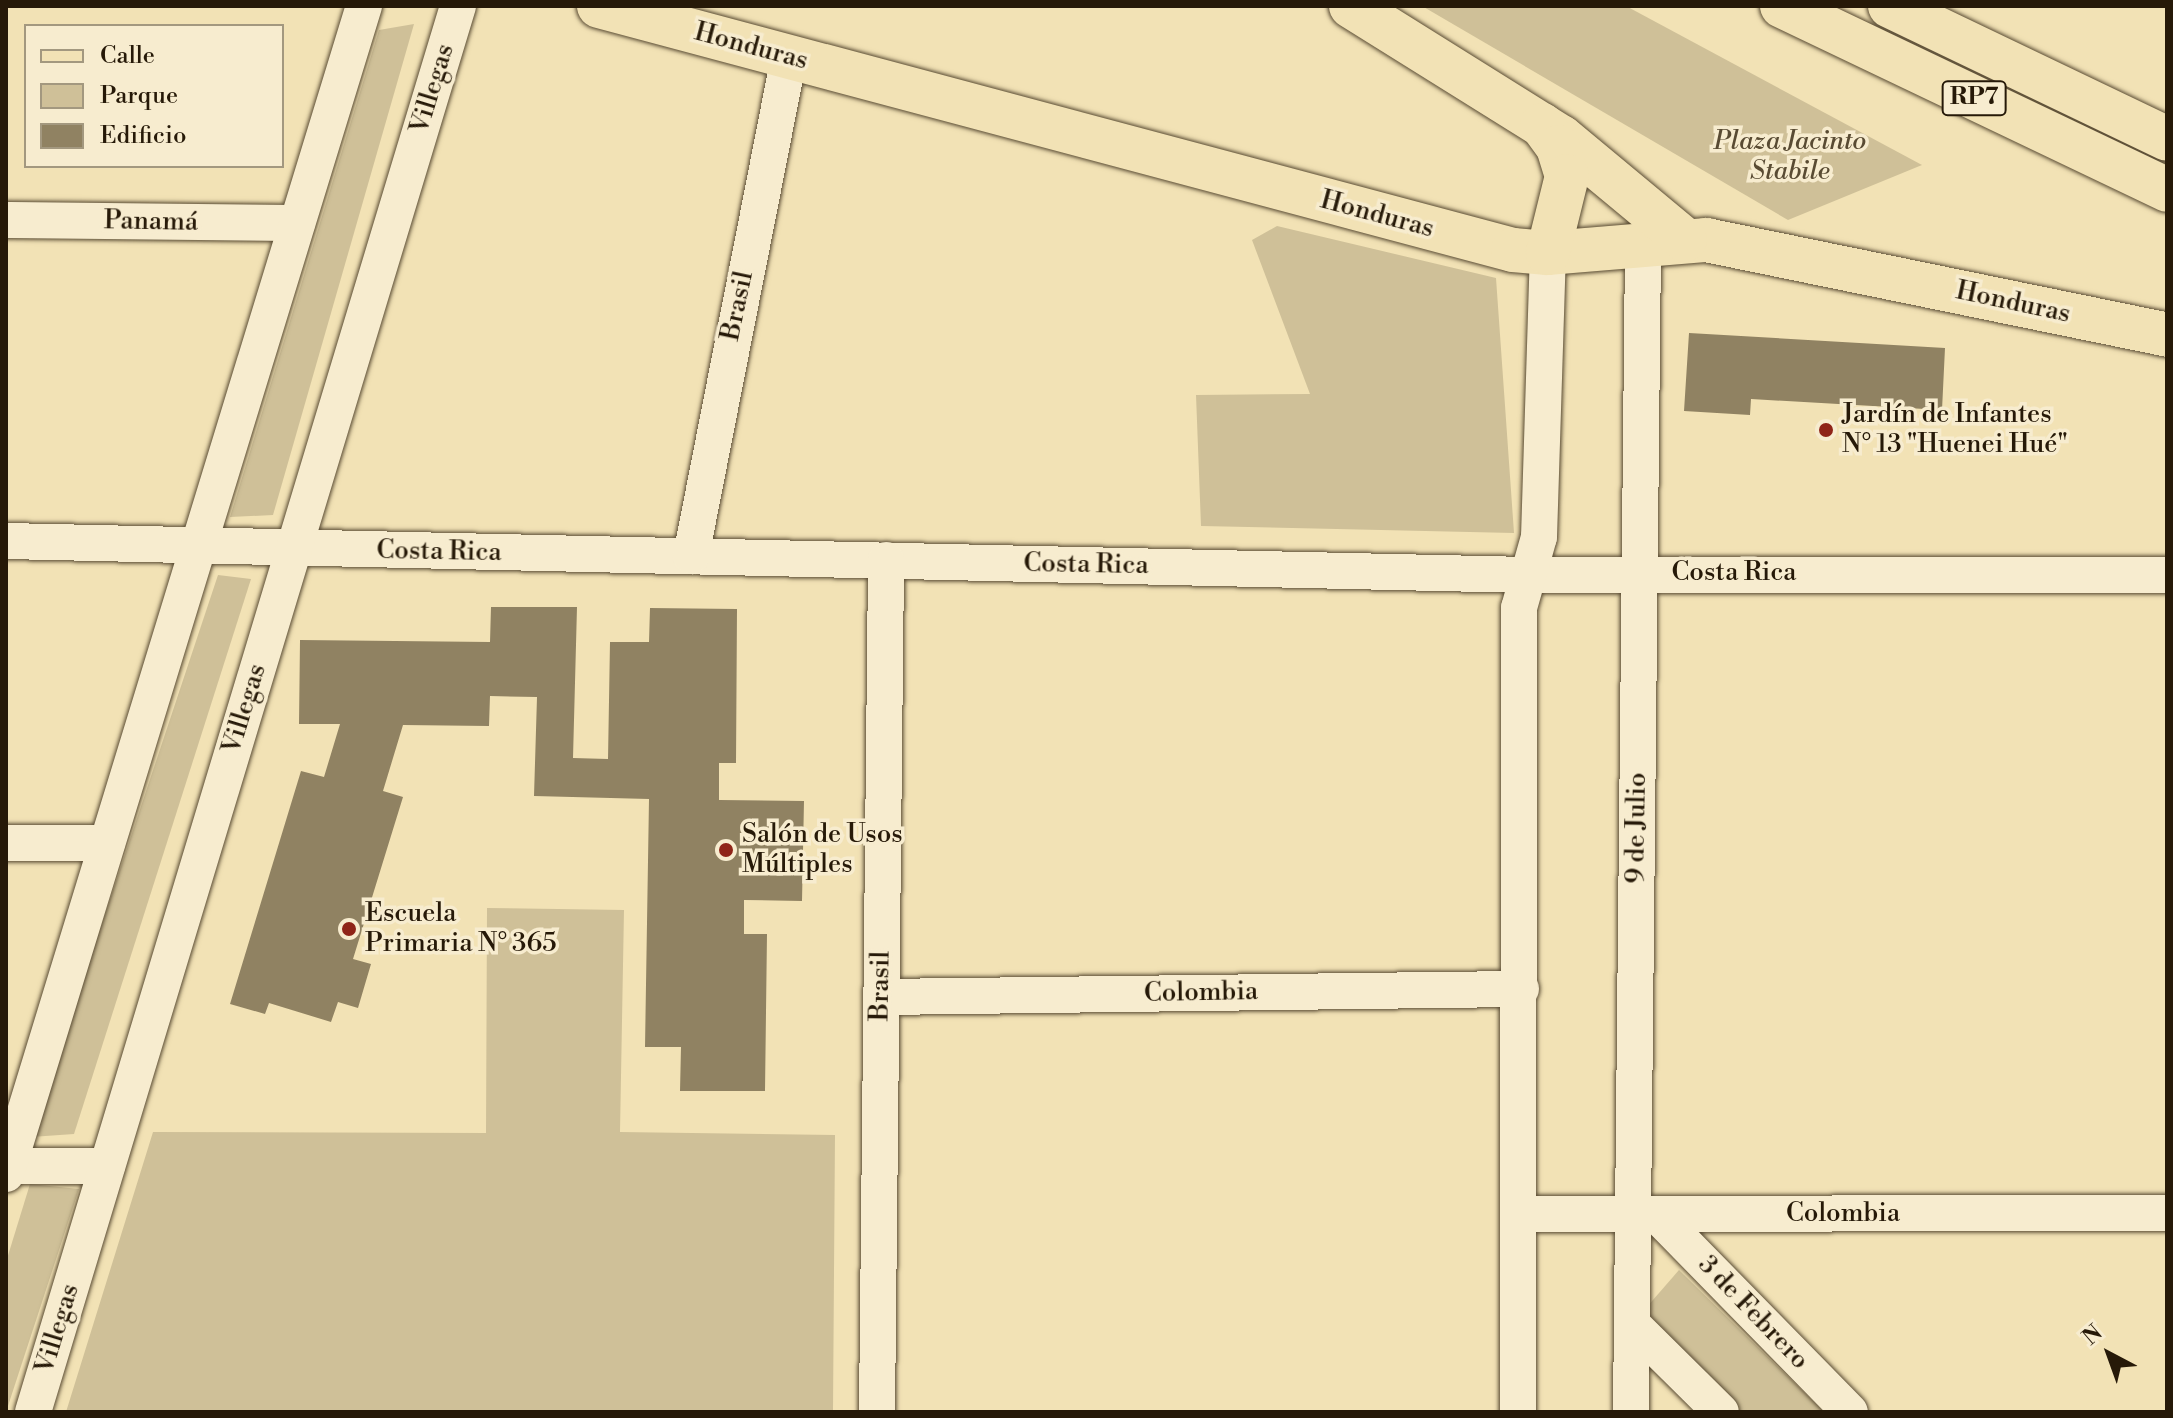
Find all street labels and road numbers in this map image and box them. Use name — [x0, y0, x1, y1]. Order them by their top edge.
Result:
street label: Honduras — [691, 17, 811, 77]
street label: Villegas — [405, 40, 461, 138]
road number: RP7 — [1940, 78, 2008, 118]
street label: Honduras — [1317, 185, 1437, 245]
street label: Panamá — [104, 206, 198, 238]
street label: Brasil — [715, 268, 761, 344]
street label: Honduras — [1953, 276, 2073, 330]
street label: Costa Rica — [376, 535, 502, 569]
street label: Costa Rica — [1023, 548, 1149, 582]
street label: Costa Rica — [1671, 557, 1797, 589]
street label: Villegas — [217, 660, 273, 758]
street label: 9 de Julio — [1620, 772, 1654, 884]
street label: Brasil — [865, 951, 897, 1021]
street label: Colombia — [1144, 976, 1258, 1010]
street label: Colombia — [1786, 1198, 1900, 1230]
street label: 3 de Febrero — [1691, 1250, 1815, 1376]
street label: Villegas — [30, 1280, 86, 1378]

